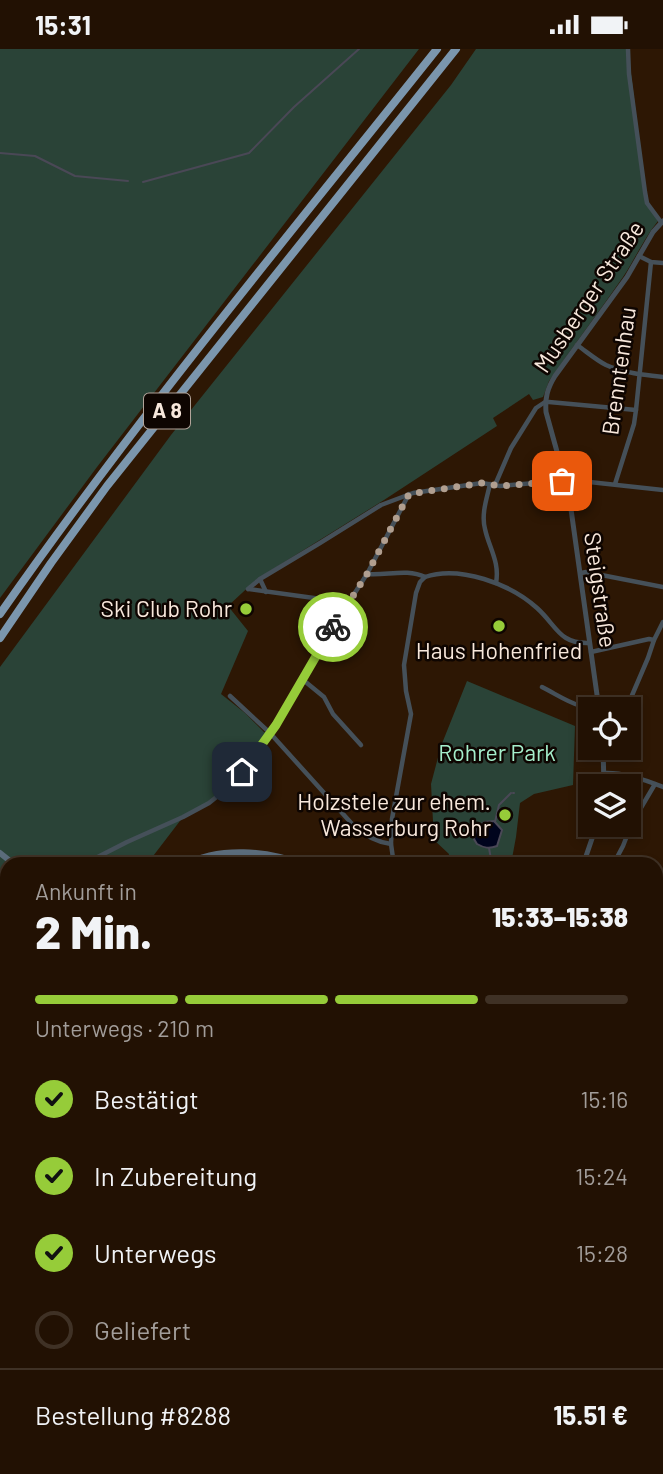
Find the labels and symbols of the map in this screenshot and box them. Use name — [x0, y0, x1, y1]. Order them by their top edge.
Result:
street label: Musberger Straße — [527, 215, 649, 378]
street label: Brenntenhau — [595, 305, 641, 437]
road number: A 8 — [144, 393, 190, 429]
pin — [532, 451, 592, 511]
street label: Steigstraße — [579, 530, 623, 649]
courier — [298, 592, 368, 662]
place label: Ski Club Rohr — [101, 594, 233, 622]
marker: Ski Club Rohr — [238, 601, 254, 617]
marker: Haus Hohenfried — [491, 618, 507, 634]
place label: Haus Hohenfried — [416, 636, 582, 664]
park label: Rohrer Park — [438, 738, 556, 766]
pin — [212, 742, 272, 802]
place label: Holzstele zur ehem. Wasserburg Rohr — [297, 787, 492, 841]
marker: Holzstele zur ehem. Wasserburg Rohr — [497, 807, 513, 823]

